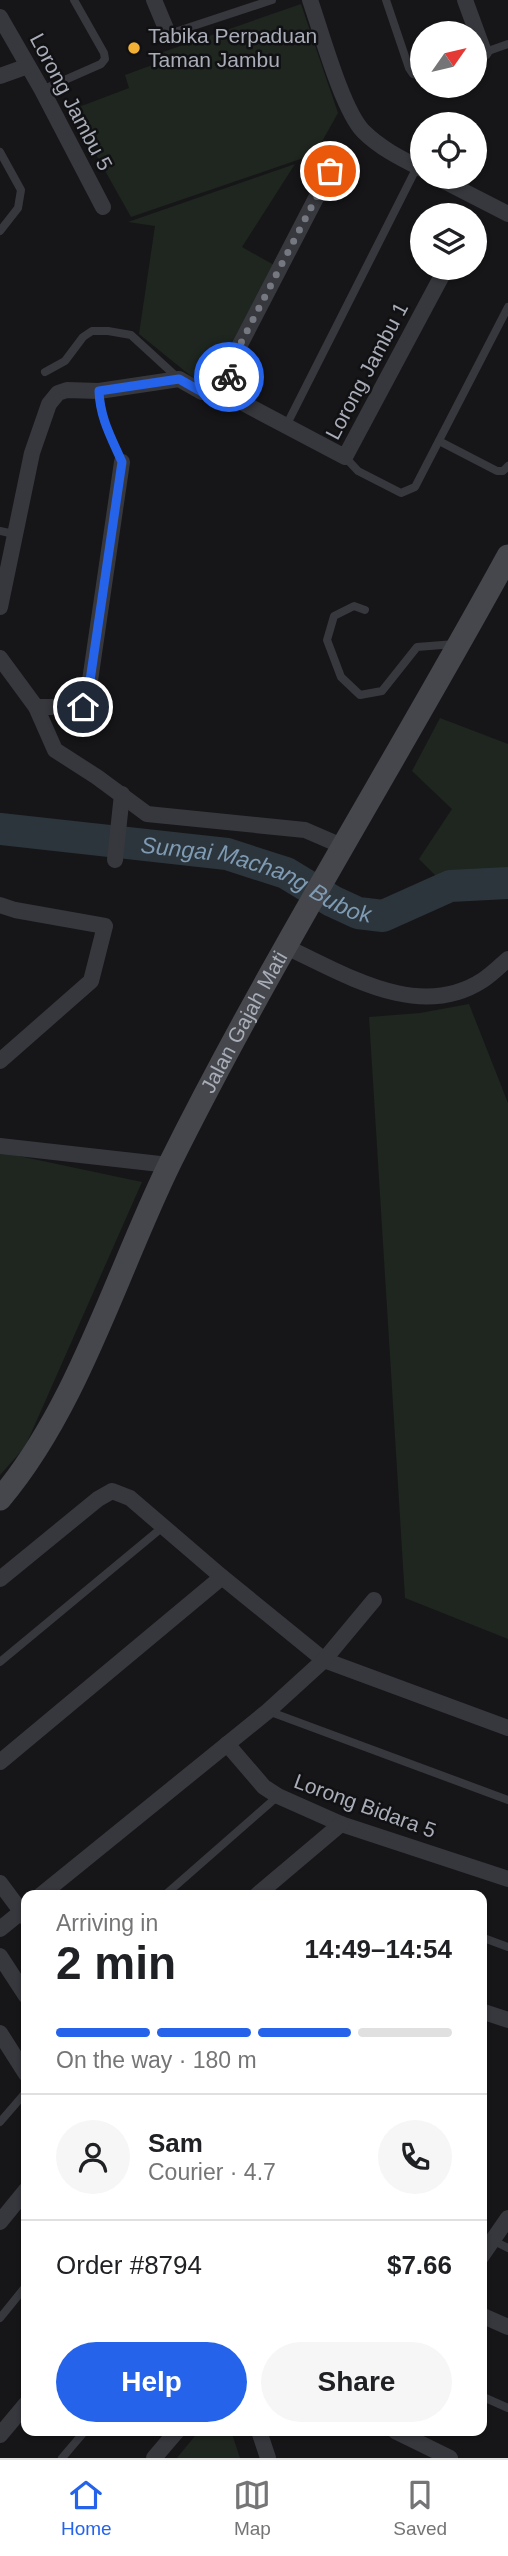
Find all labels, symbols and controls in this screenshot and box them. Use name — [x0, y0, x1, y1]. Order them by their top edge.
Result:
north arrow — [410, 21, 486, 98]
map controls — [410, 21, 487, 280]
place label: Tabika Perpaduan Taman Jambu — [148, 24, 317, 71]
street label: Lorong Jambu 5 — [26, 29, 117, 174]
marker: Tabika Perpaduan Taman Jambu — [126, 40, 142, 56]
button: locate — [410, 112, 487, 189]
pin — [300, 141, 360, 201]
icon: bag — [311, 152, 349, 190]
button: layers — [410, 203, 487, 280]
street label: Lorong Jambu 1 — [321, 298, 412, 443]
courier — [194, 342, 264, 412]
icon: bike — [210, 358, 248, 396]
pin — [53, 677, 113, 737]
icon: home — [64, 688, 102, 726]
water label: Sungai Machang Bubok — [140, 832, 374, 928]
street label: Jalan Gajah Mati — [196, 947, 292, 1097]
street label: Lorong Bidara 5 — [291, 1769, 439, 1842]
text: Arriving in — [56, 1910, 158, 1936]
text: 14:49–14:54 — [305, 1934, 452, 1964]
text: 2 min — [56, 1937, 176, 1989]
text: On the way · 180 m — [56, 2047, 257, 2073]
button: person — [56, 2120, 130, 2194]
button: phone — [378, 2120, 452, 2194]
text: Sam — [148, 2128, 203, 2158]
text: Courier · 4.7 — [148, 2159, 276, 2185]
text: Order #8794 — [56, 2250, 202, 2280]
text: $7.66 — [387, 2250, 452, 2280]
button: Help — [56, 2342, 247, 2422]
button: Share — [261, 2342, 452, 2422]
tab: Home — [61, 2476, 112, 2540]
tab: Map — [233, 2476, 271, 2540]
tab: Saved — [393, 2476, 447, 2540]

